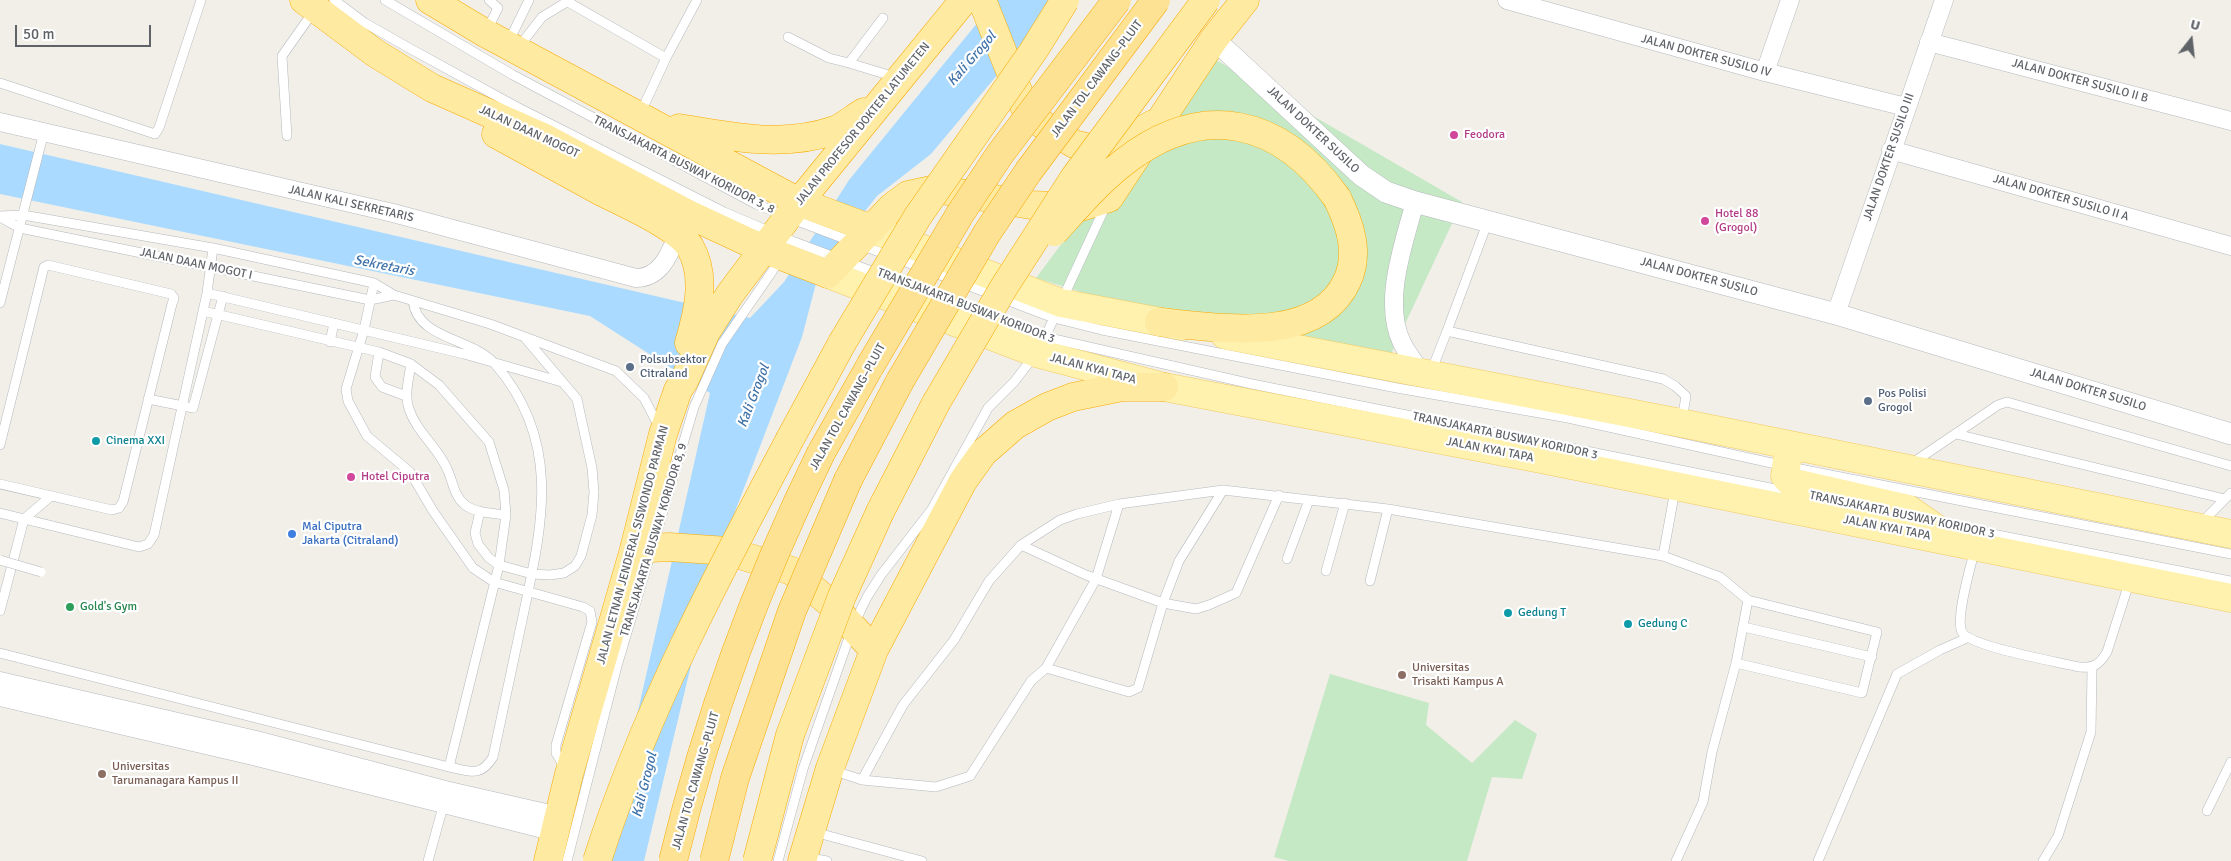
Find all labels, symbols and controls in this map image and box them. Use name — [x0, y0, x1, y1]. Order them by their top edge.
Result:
scale bar — [18, 15, 154, 47]
north arrow — [2166, 15, 2216, 65]
text: U — [2188, 16, 2202, 35]
street label: JALAN TOL CAWANG–PLUIT — [1048, 18, 1146, 140]
text: 50 m — [23, 25, 54, 43]
water label: Kali Grogol — [944, 28, 1000, 90]
street label: JALAN DOKTER SUSILO IV — [1639, 32, 1773, 80]
street label: JALAN PROFESOR DOKTER LATUMETEN — [793, 40, 933, 208]
street label: JALAN DOKTER SUSILO II B — [2010, 56, 2150, 106]
street label: JALAN DOKTER SUSILO — [1264, 84, 1362, 176]
street label: JALAN DOKTER SUSILO III — [1860, 91, 1918, 223]
street label: JALAN DAAN MOGOT — [477, 103, 581, 161]
street label: TRANSJAKARTA BUSWAY KORIDOR 3, 8 — [591, 113, 777, 217]
place label: Feodora — [1464, 128, 1505, 142]
marker: Feodora — [1448, 129, 1460, 141]
street label: JALAN DOKTER SUSILO II A — [1991, 172, 2131, 224]
street label: JALAN KALI SEKRETARIS — [287, 183, 415, 225]
place label: Hotel 88 (Grogol) — [1715, 207, 1758, 235]
marker: Hotel 88 (Grogol) — [1699, 215, 1711, 227]
street label: JALAN DAAN MOGOT I — [138, 245, 254, 283]
water label: Sekretaris — [352, 252, 416, 280]
street label: JALAN DOKTER SUSILO — [1639, 254, 1759, 300]
street label: TRANSJAKARTA BUSWAY KORIDOR 3 — [875, 265, 1057, 347]
street label: JALAN TOL CAWANG–PLUIT — [807, 341, 889, 473]
street label: JALAN KYAI TAPA — [1048, 351, 1138, 387]
place label: Polsubsektor Citraland — [640, 353, 706, 381]
marker: Polsubsektor Citraland — [624, 361, 636, 373]
water label: Kali Grogol — [734, 362, 774, 430]
street label: JALAN DOKTER SUSILO — [2028, 365, 2148, 415]
place label: Pos Polisi Grogol — [1878, 387, 1927, 415]
marker: Pos Polisi Grogol — [1862, 395, 1874, 407]
street label: TRANSJAKARTA BUSWAY KORIDOR 3 — [1411, 409, 1599, 463]
street label: JALAN LETNAN JENDERAL SISWONDO PARMAN — [594, 424, 672, 666]
place label: Cinema XXI — [106, 434, 165, 448]
street label: JALAN KYAI TAPA — [1445, 434, 1535, 466]
marker: Cinema XXI — [90, 435, 102, 447]
street label: TRANSJAKARTA BUSWAY KORIDOR 8, 9 — [618, 442, 690, 638]
place label: Hotel Ciputra — [361, 470, 430, 484]
marker: Hotel Ciputra — [345, 471, 357, 483]
street label: TRANSJAKARTA BUSWAY KORIDOR 3 — [1808, 488, 1996, 542]
street label: JALAN KYAI TAPA — [1842, 512, 1932, 544]
place label: Mal Ciputra Jakarta (Citraland) — [302, 520, 398, 548]
marker: Mal Ciputra Jakarta (Citraland) — [286, 528, 298, 540]
place label: Gold's Gym — [80, 600, 137, 614]
marker: Gold's Gym — [64, 601, 76, 613]
place label: Gedung T — [1518, 606, 1566, 620]
marker: Gedung T — [1502, 607, 1514, 619]
place label: Gedung C — [1638, 617, 1687, 631]
marker: Gedung C — [1622, 618, 1634, 630]
place label: Universitas Trisakti Kampus A — [1412, 661, 1504, 689]
marker: Universitas Trisakti Kampus A — [1396, 669, 1408, 681]
street label: JALAN TOL CAWANG–PLUIT — [669, 710, 723, 852]
water label: Kali Grogol — [629, 751, 661, 819]
place label: Universitas Tarumanagara Kampus II — [112, 760, 238, 788]
marker: Universitas Tarumanagara Kampus II — [96, 768, 108, 780]

